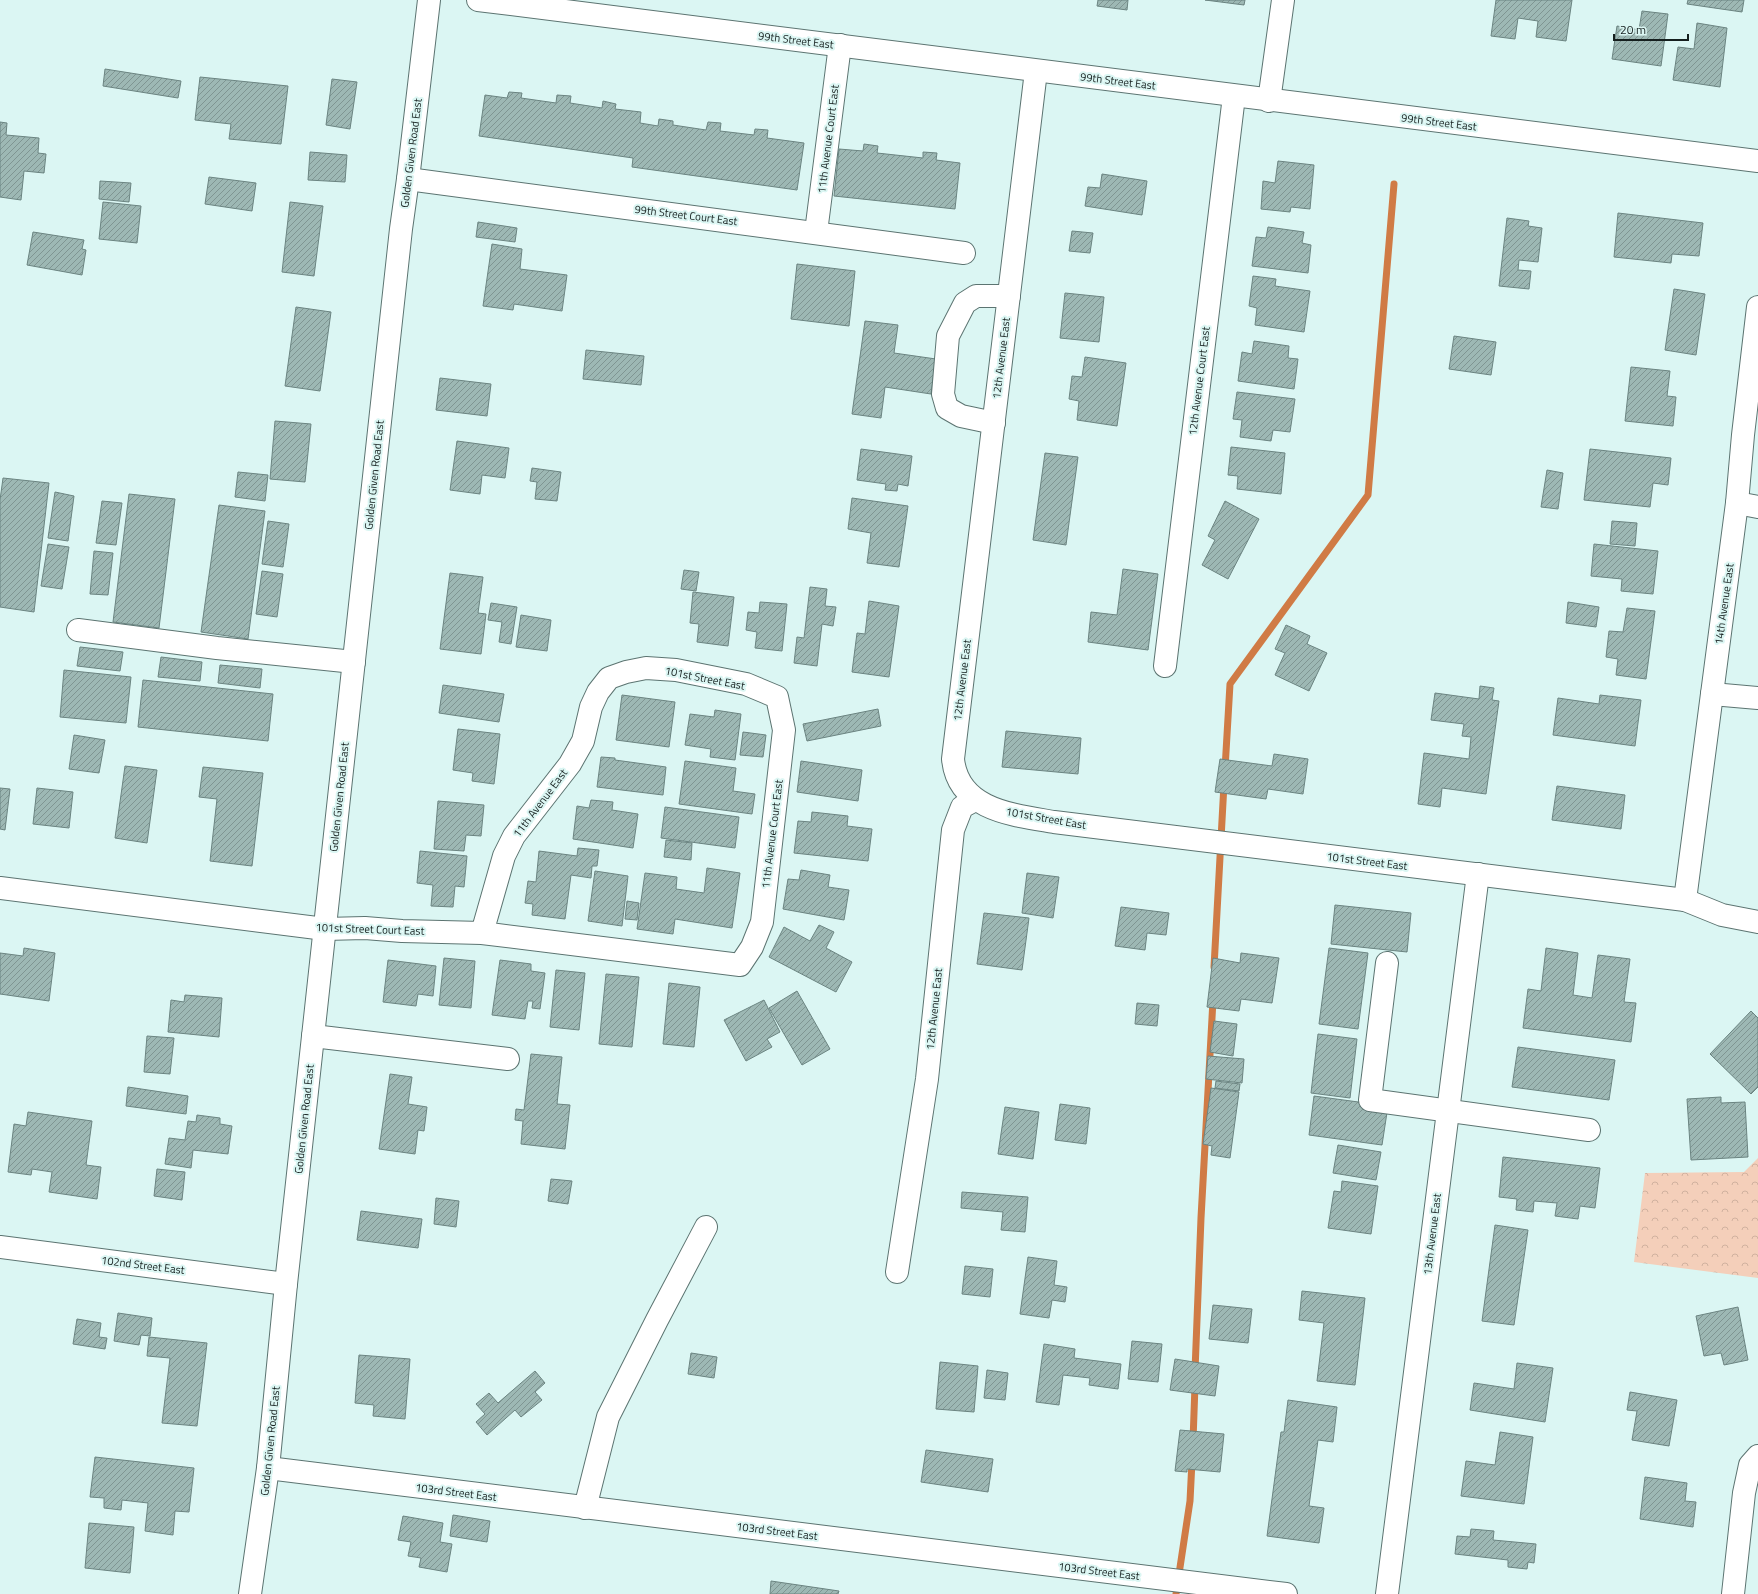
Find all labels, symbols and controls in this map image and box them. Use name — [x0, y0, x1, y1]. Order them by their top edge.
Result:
scale bar — [1614, 16, 1688, 42]
text: 20 m — [1620, 20, 1646, 39]
street label: 99th Street East — [757, 27, 835, 53]
street label: 99th Street East — [1079, 68, 1157, 94]
street label: 11th Avenue Court East — [813, 84, 843, 194]
street label: Golden Given Road East — [396, 97, 426, 209]
street label: 99th Street East — [1400, 109, 1478, 135]
street label: 99th Street Court East — [634, 201, 738, 229]
street label: 12th Avenue East — [988, 316, 1014, 400]
street label: 12th Avenue Court East — [1184, 326, 1214, 436]
street label: Golden Given Road East — [360, 419, 388, 530]
street label: 14th Avenue East — [1710, 562, 1738, 646]
street label: 12th Avenue East — [949, 638, 975, 722]
street label: 101st Street East — [664, 662, 747, 694]
street label: Golden Given Road East — [325, 741, 353, 852]
street label: 11th Avenue East — [509, 765, 571, 841]
street label: 11th Avenue Court East — [757, 779, 787, 889]
street label: 101st Street East — [1005, 803, 1088, 833]
street label: 101st Street East — [1326, 848, 1408, 874]
street label: 101st Street Court East — [315, 919, 425, 939]
street label: 12th Avenue East — [922, 967, 946, 1051]
street label: Golden Given Road East — [290, 1063, 318, 1174]
street label: 13th Avenue East — [1419, 1192, 1445, 1276]
street label: 102nd Street East — [100, 1252, 186, 1278]
street label: Golden Given Road East — [256, 1385, 284, 1496]
street label: 103rd Street East — [414, 1479, 498, 1505]
street label: 103rd Street East — [735, 1518, 819, 1544]
street label: 103rd Street East — [1057, 1558, 1141, 1584]

